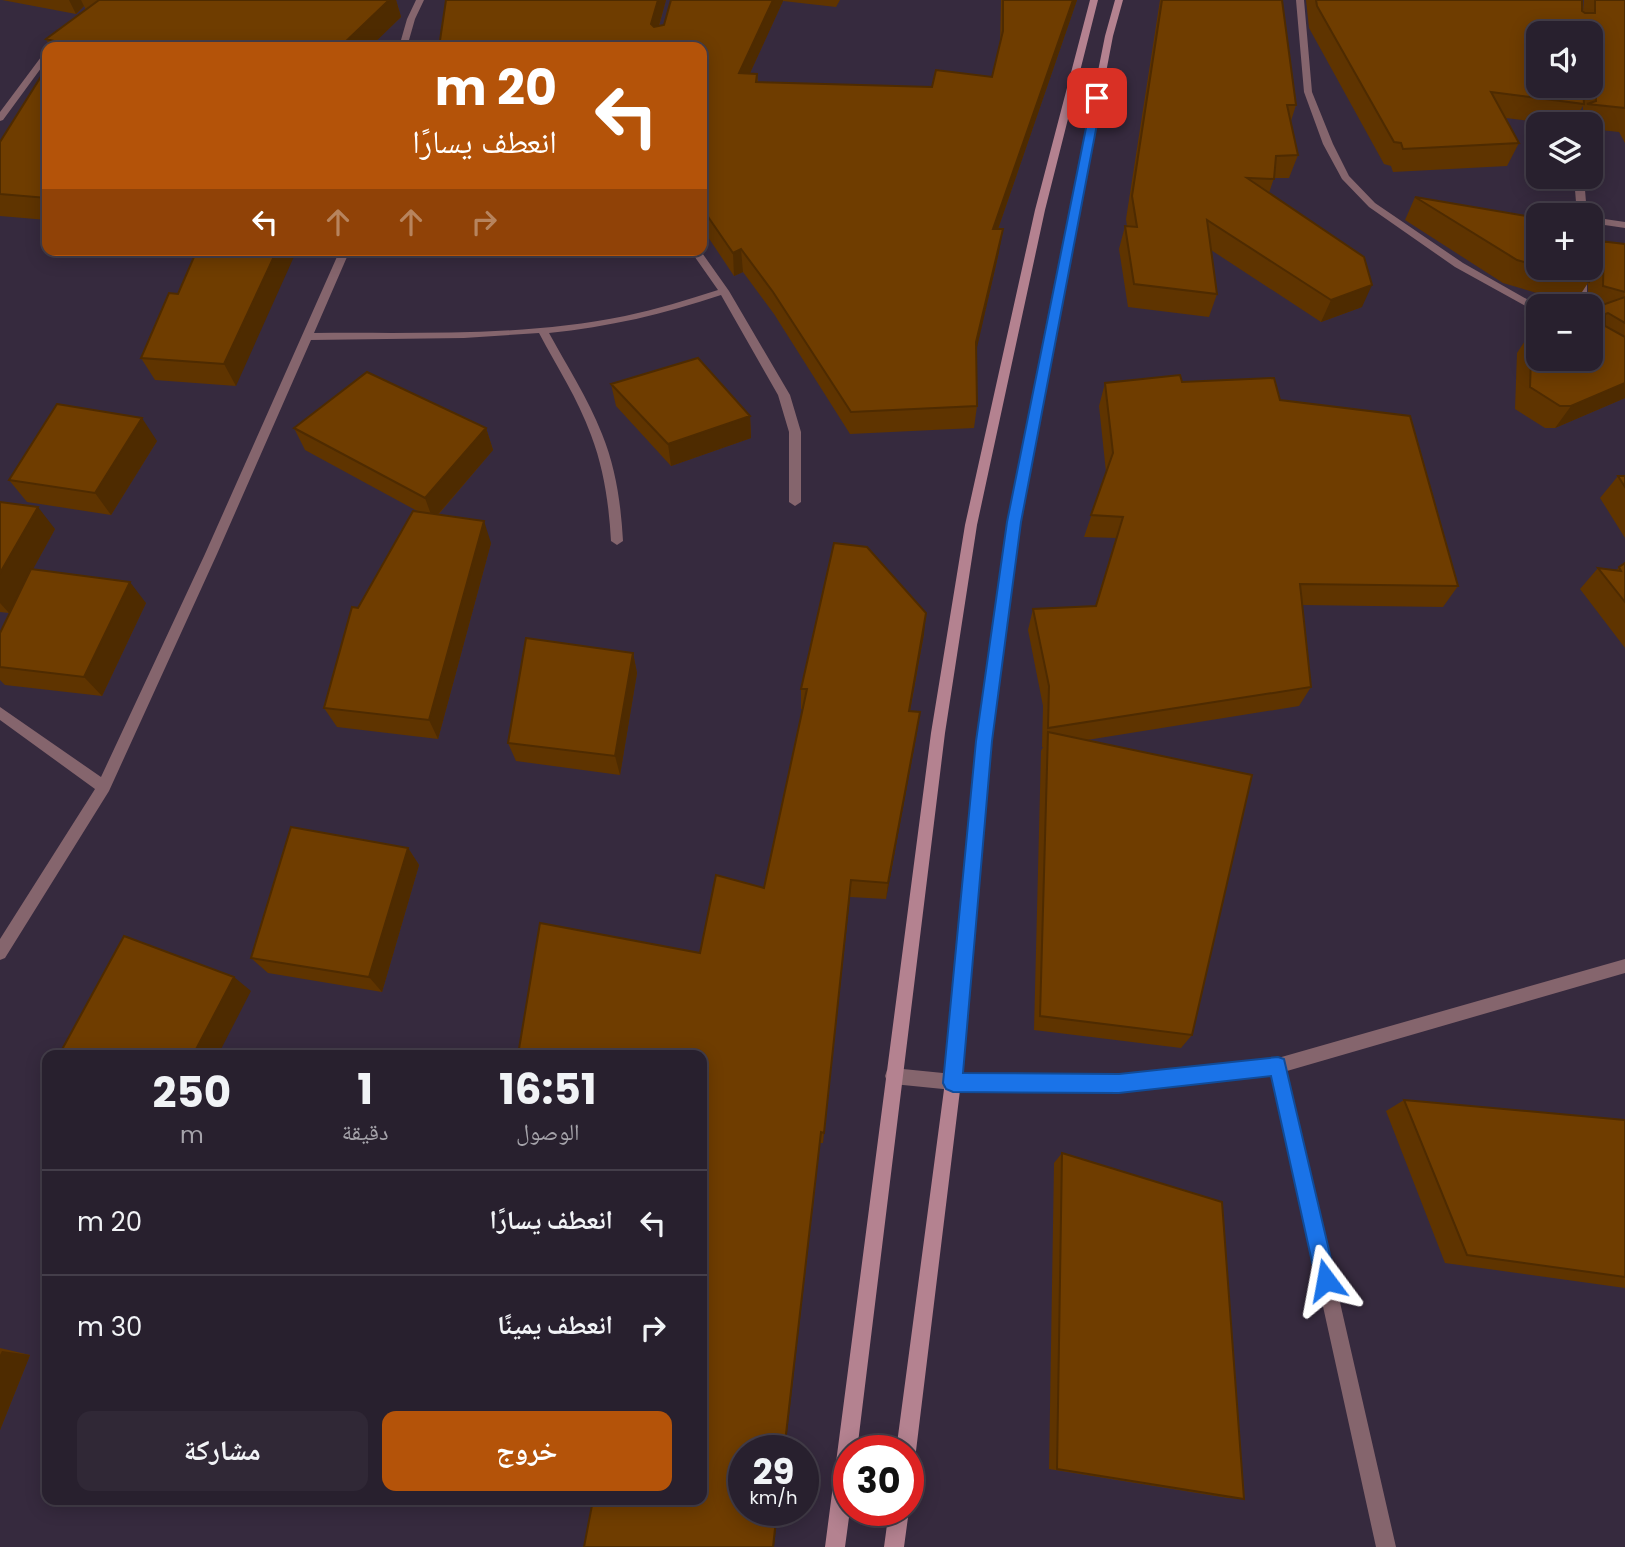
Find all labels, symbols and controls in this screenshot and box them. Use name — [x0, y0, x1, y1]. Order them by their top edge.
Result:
map controls — [1526, 21, 1603, 371]
button: sound — [1526, 21, 1603, 98]
text: 20 m — [435, 54, 557, 122]
pin — [1067, 68, 1127, 128]
icon: left — [581, 70, 672, 161]
icon: arrive — [1078, 79, 1116, 117]
button: layers — [1526, 112, 1603, 189]
text: انعطف يسارًا — [412, 119, 557, 164]
icon: left — [246, 203, 284, 241]
icon: ahead — [319, 203, 357, 241]
icon: ahead — [392, 203, 430, 241]
icon: right — [465, 203, 503, 241]
button: + — [1526, 203, 1603, 280]
button: − — [1526, 294, 1603, 371]
text: 1 — [357, 1060, 373, 1119]
text: 16:51 — [499, 1060, 597, 1119]
text: 250 — [153, 1063, 231, 1122]
text: دقيقة — [342, 1116, 388, 1148]
text: الوصول — [516, 1116, 580, 1148]
text: m — [180, 1119, 204, 1151]
text: انعطف يسارًا — [490, 1202, 613, 1238]
text: 20 m — [77, 1204, 142, 1240]
icon: left — [634, 1204, 672, 1242]
position arrow — [1289, 1243, 1363, 1317]
text: انعطف يمينًا — [497, 1307, 613, 1343]
text: 30 m — [77, 1309, 142, 1345]
icon: right — [634, 1309, 672, 1347]
button: مشاركة — [77, 1411, 368, 1491]
button: خروج — [382, 1411, 672, 1491]
speed limit sign: 30 — [833, 1435, 924, 1526]
text: 29 — [753, 1447, 794, 1496]
text: km/h — [750, 1485, 797, 1510]

